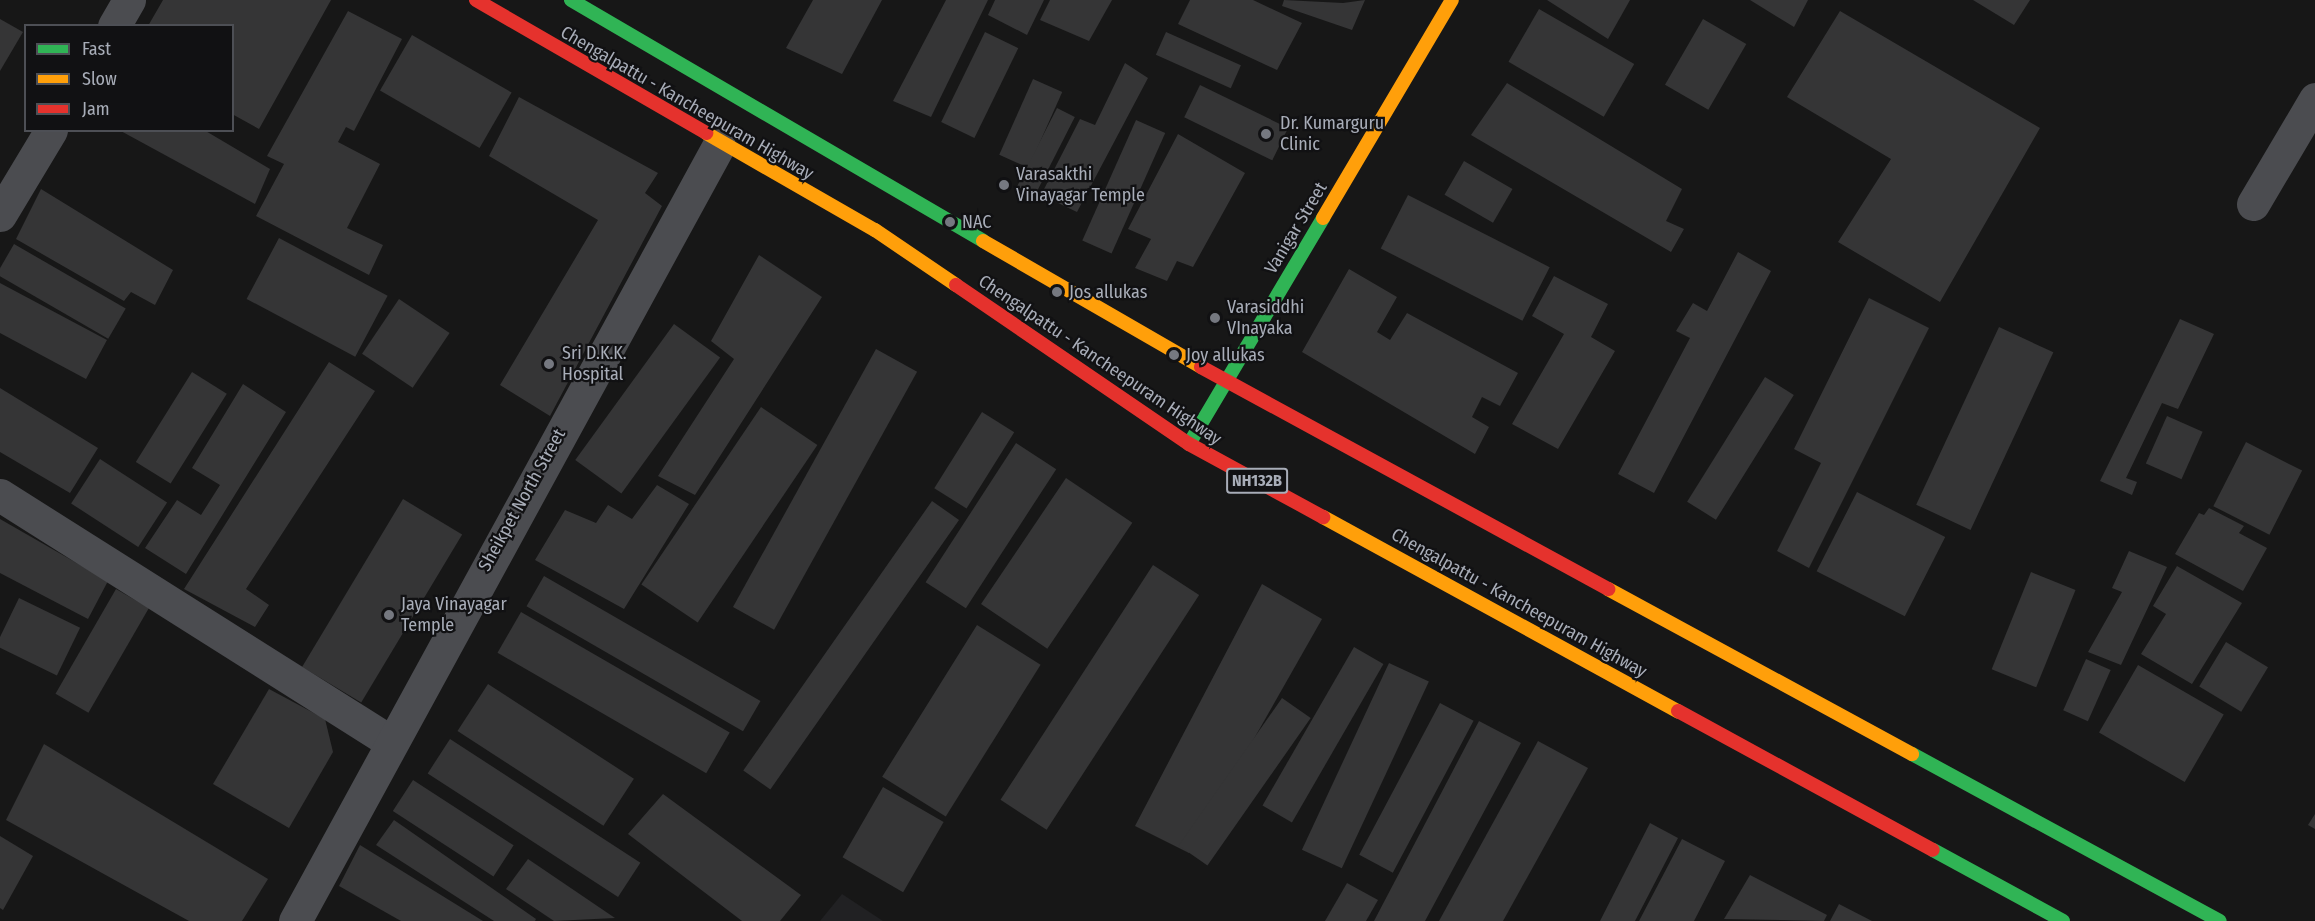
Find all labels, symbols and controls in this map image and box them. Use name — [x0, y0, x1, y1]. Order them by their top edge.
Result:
street label: Chengalpattu - Kancheepuram Highway — [557, 21, 817, 185]
legend — [24, 24, 234, 132]
text: Fast — [82, 38, 111, 60]
text: Slow — [82, 68, 117, 90]
text: Jam — [82, 98, 110, 120]
place label: Dr. Kumarguru Clinic — [1280, 113, 1384, 156]
marker: Dr. Kumarguru Clinic — [1257, 125, 1275, 143]
place label: Varasakthi Vinayagar Temple — [1016, 164, 1145, 207]
marker: Varasakthi Vinayagar Temple — [997, 178, 1011, 192]
street label: Vanigar Street — [1260, 178, 1332, 278]
place label: NAC — [962, 211, 991, 233]
marker: NAC — [943, 215, 957, 229]
street label: Chengalpattu - Kancheepuram Highway — [974, 270, 1226, 450]
place label: Jos allukas — [1069, 281, 1147, 303]
marker: Jos allukas — [1050, 285, 1064, 299]
place label: Varasiddhi VInayaka — [1227, 297, 1304, 340]
marker: Varasiddhi VInayaka — [1208, 311, 1222, 325]
place label: Sri D.K.K. Hospital — [562, 343, 627, 386]
place label: Joy allukas — [1186, 344, 1265, 366]
marker: Joy allukas — [1167, 348, 1181, 362]
marker: Sri D.K.K. Hospital — [540, 355, 558, 373]
street label: Sheikpet North Street — [474, 425, 570, 575]
road number: NH132B — [1226, 468, 1288, 494]
street label: Chengalpattu - Kancheepuram Highway — [1388, 524, 1650, 682]
place label: Jaya Vinayagar Temple — [401, 594, 507, 636]
marker: Jaya Vinayagar Temple — [382, 608, 396, 622]

